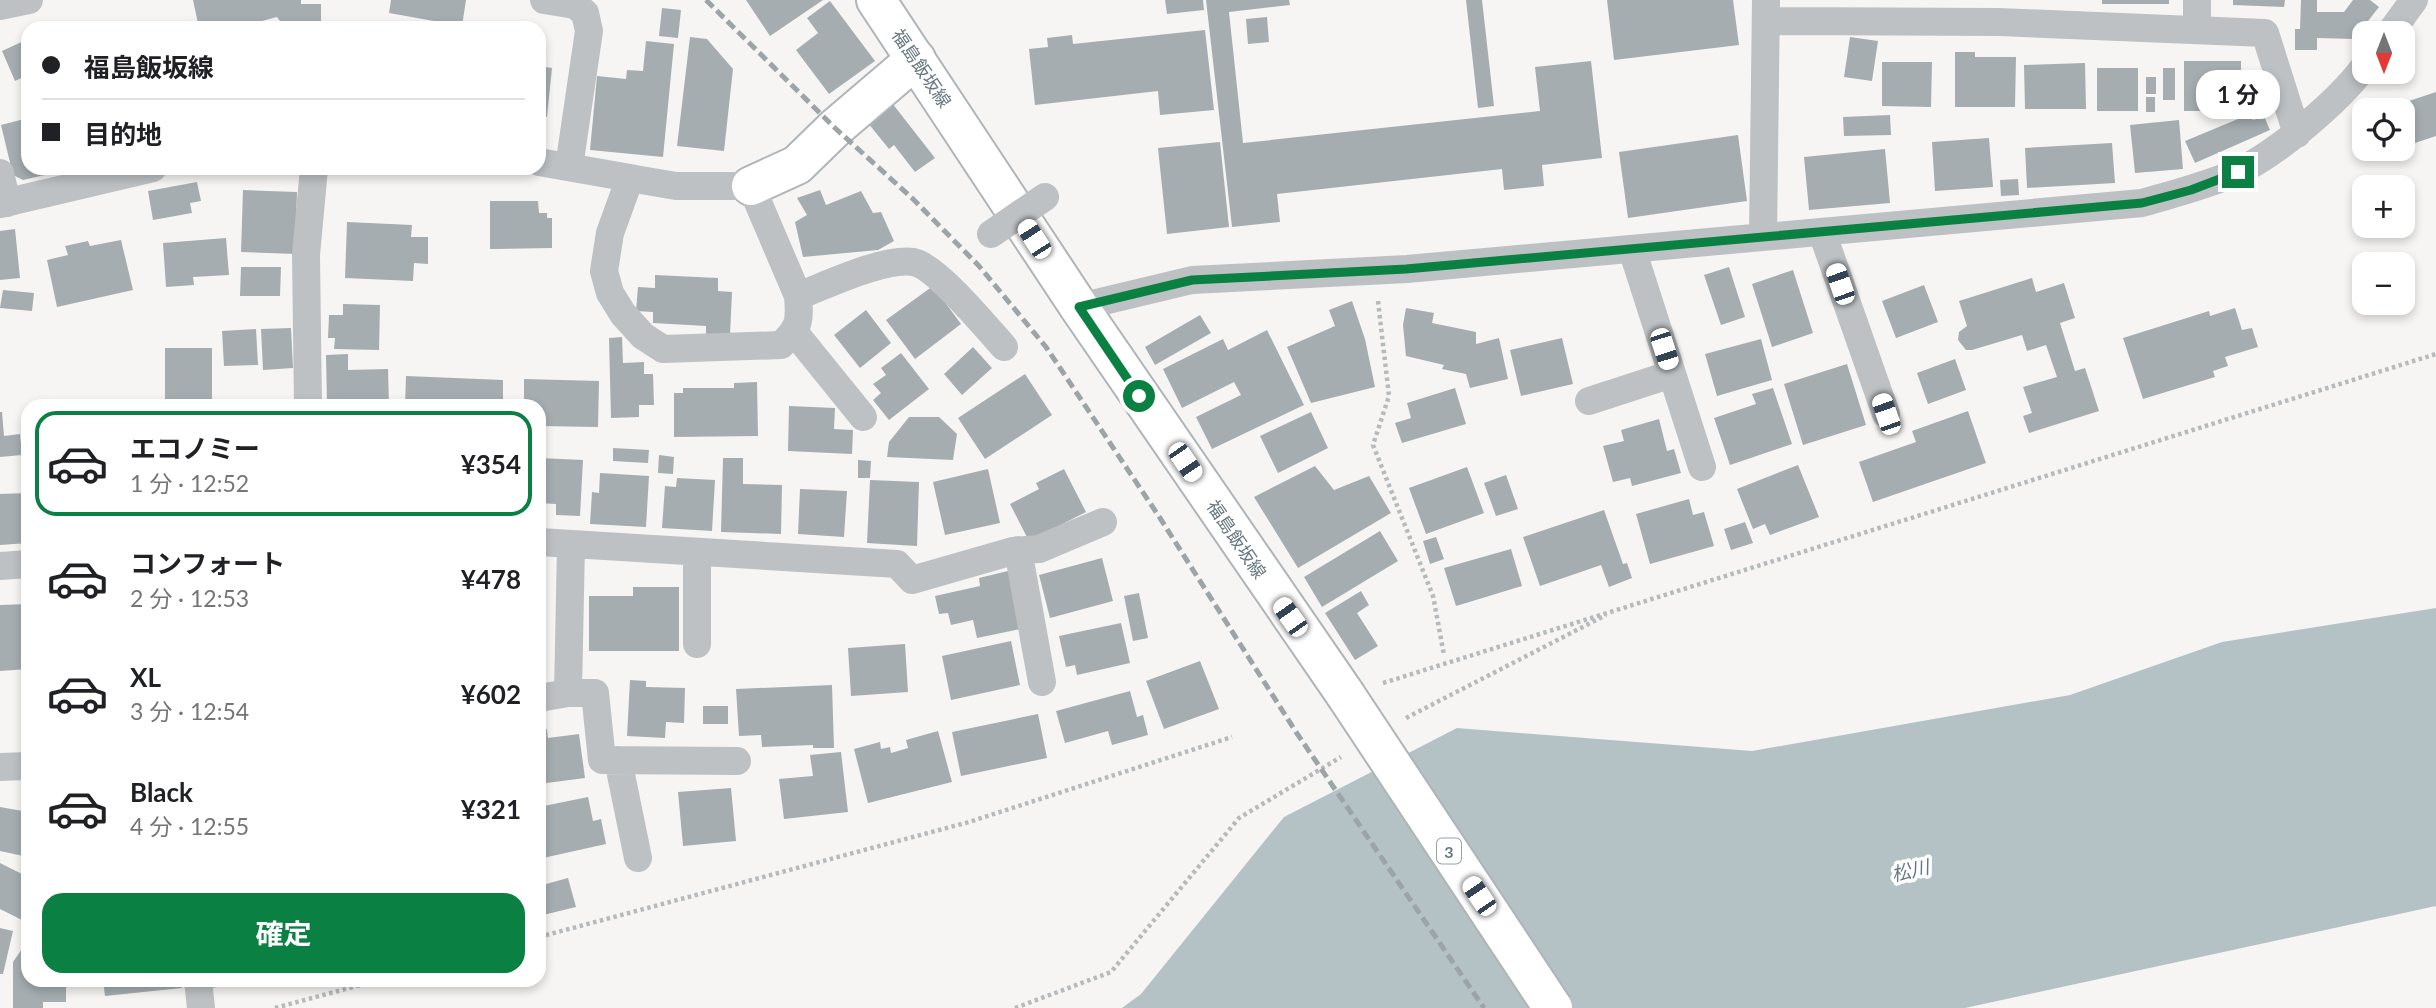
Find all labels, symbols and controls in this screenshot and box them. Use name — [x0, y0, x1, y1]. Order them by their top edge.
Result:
north arrow — [2352, 21, 2415, 84]
map controls — [2352, 21, 2415, 315]
street label: 福島飯坂線 — [888, 25, 956, 111]
text: 福島飯坂線 — [84, 51, 214, 83]
callout: 1 分 — [2196, 71, 2280, 120]
text: 1 分 — [2217, 80, 2259, 108]
button: locate — [2352, 98, 2415, 161]
text: 目的地 — [84, 118, 162, 150]
route end — [2222, 156, 2254, 188]
button: + — [2352, 175, 2415, 238]
car — [1014, 216, 1055, 262]
button: − — [2352, 252, 2415, 315]
car — [1824, 261, 1857, 307]
car — [1648, 326, 1681, 372]
route start — [1123, 380, 1155, 412]
car — [1870, 391, 1903, 437]
icon: car — [46, 432, 109, 495]
text: エコノミー — [130, 432, 260, 464]
car — [1165, 439, 1206, 485]
text: ¥354 — [461, 448, 521, 480]
text: 1 分 · 12:52 — [130, 469, 249, 497]
street label: 福島飯坂線 — [1203, 496, 1271, 582]
icon: car — [46, 547, 109, 610]
text: コンフォート — [130, 547, 285, 579]
text: ¥478 — [461, 563, 521, 595]
text: 2 分 · 12:53 — [130, 584, 249, 612]
car — [1270, 594, 1311, 640]
text: XL — [130, 661, 161, 693]
icon: car — [46, 662, 109, 725]
text: ¥602 — [461, 678, 521, 710]
text: 3 分 · 12:54 — [130, 697, 249, 725]
text: Black — [130, 776, 193, 808]
icon: car — [46, 777, 109, 840]
text: ¥321 — [461, 793, 521, 825]
text: 4 分 · 12:55 — [130, 812, 249, 840]
road number: 3 — [1437, 838, 1461, 864]
water label: 松川 — [1889, 854, 1933, 885]
car — [1459, 873, 1500, 919]
button: 確定 — [42, 893, 525, 973]

